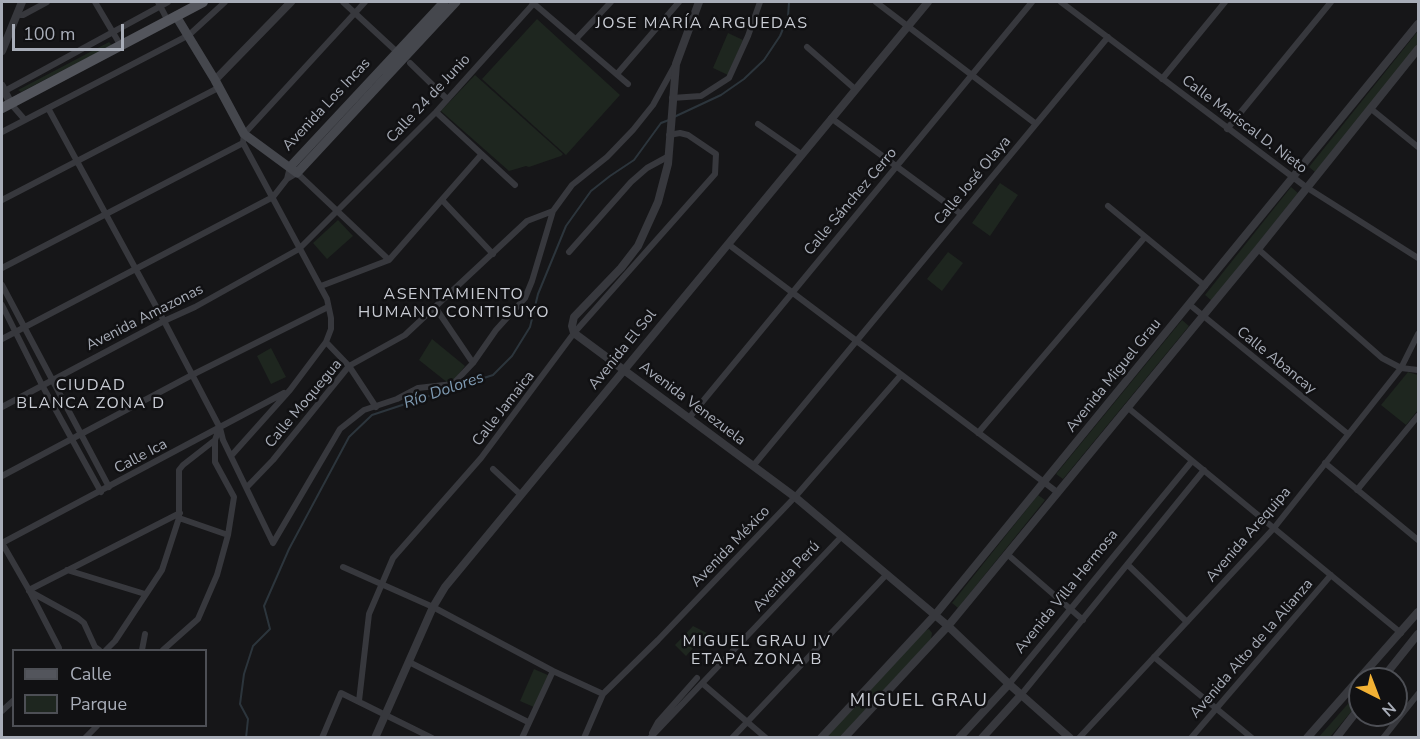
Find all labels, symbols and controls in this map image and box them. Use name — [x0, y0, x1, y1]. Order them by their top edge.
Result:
scale bar — [15, 12, 128, 50]
district label: JOSE MARÍA ARGUEDAS — [595, 14, 809, 34]
text: 100 m — [23, 22, 75, 46]
street label: Calle 24 de Junio — [383, 51, 475, 147]
street label: Avenida Los Incas — [279, 55, 375, 155]
street label: Calle Mariscal D. Nieto — [1178, 72, 1310, 178]
street label: Calle José Olaya — [931, 133, 1015, 229]
street label: Calle Sánchez Cerro — [801, 145, 901, 259]
street label: Avenida Amazonas — [83, 281, 207, 355]
district label: ASENTAMIENTO HUMANO CONTISUYO — [358, 285, 550, 323]
street label: Avenida El Sol — [585, 306, 661, 394]
street label: Avenida Miguel Grau — [1063, 316, 1165, 436]
street label: Calle Abancay — [1233, 323, 1319, 399]
street label: Calle Moquegua — [262, 356, 346, 452]
street label: Avenida Venezuela — [635, 358, 749, 450]
water label: Río Dolores — [401, 368, 487, 414]
street label: Calle Jamaica — [469, 368, 539, 450]
district label: CIUDAD BLANCA ZONA D — [16, 376, 166, 414]
street label: Calle Ica — [112, 436, 170, 478]
street label: Avenida Arequipa — [1203, 484, 1295, 586]
street label: Avenida México — [688, 503, 774, 591]
street label: Avenida Villa Hermosa — [1011, 526, 1123, 658]
street label: Avenida Perú — [750, 538, 824, 616]
street label: Avenida Alto de la Alianza — [1187, 576, 1317, 722]
district label: MIGUEL GRAU IV ETAPA ZONA B — [683, 632, 831, 670]
legend — [12, 649, 207, 727]
text: Calle — [70, 662, 112, 686]
north arrow — [1348, 667, 1408, 727]
district label: MIGUEL GRAU — [850, 691, 988, 713]
text: Parque — [70, 692, 127, 716]
text: N — [1377, 697, 1401, 721]

